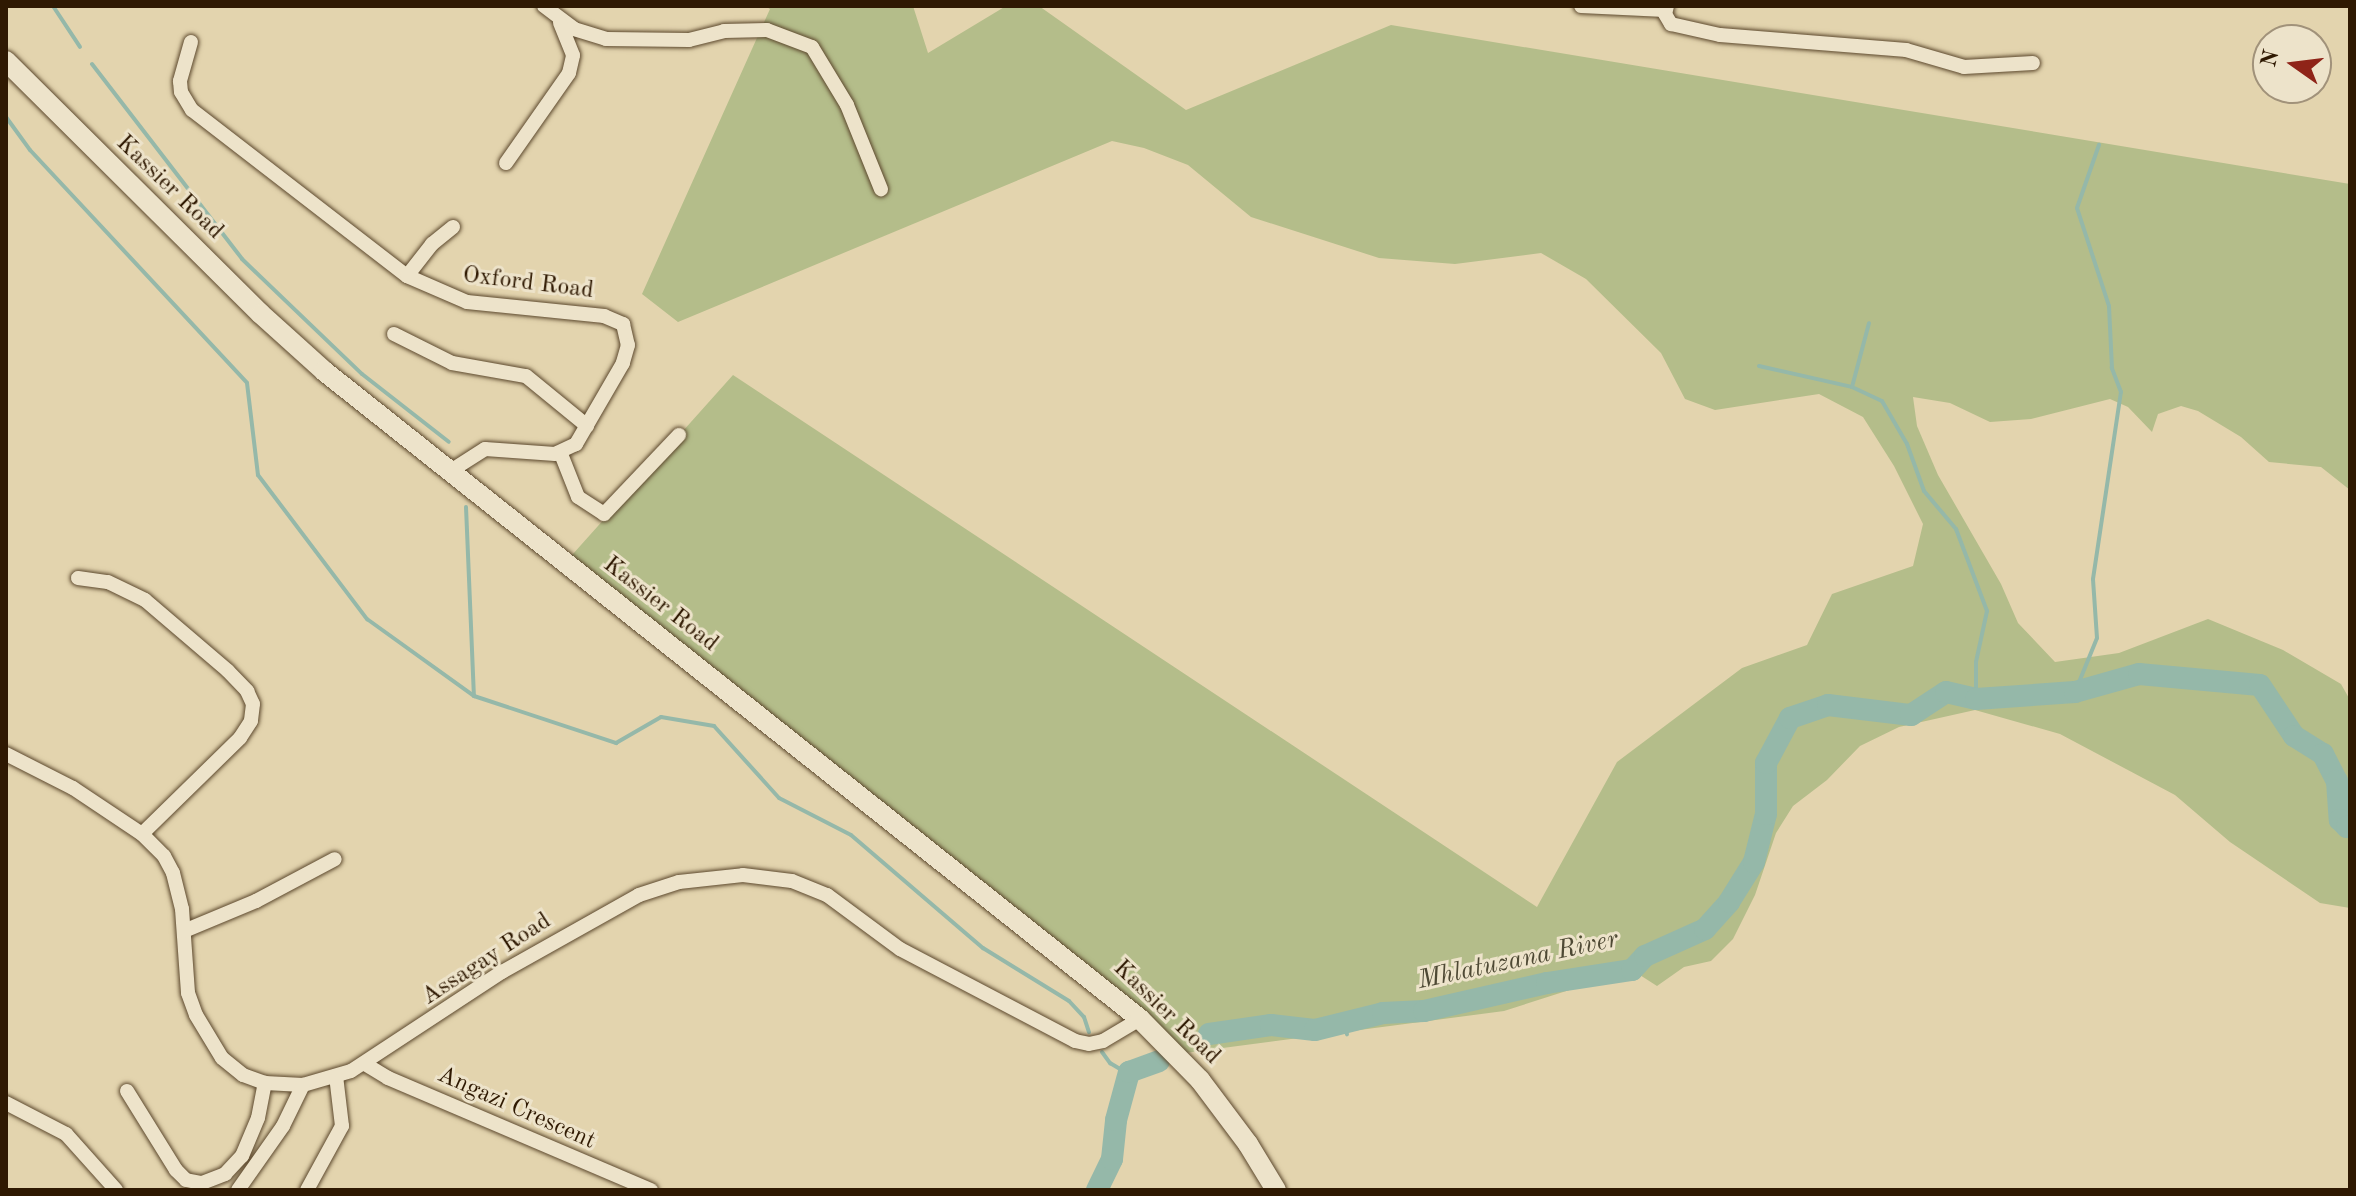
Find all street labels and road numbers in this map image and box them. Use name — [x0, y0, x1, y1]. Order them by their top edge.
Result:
street label: Kassier Road — [109, 130, 229, 246]
street label: Oxford Road — [461, 262, 595, 306]
street label: Kassier Road — [597, 551, 723, 659]
street label: Assagay Road — [417, 908, 557, 1012]
street label: Kassier Road — [1106, 955, 1226, 1071]
street label: Angazi Crescent — [432, 1061, 600, 1157]

